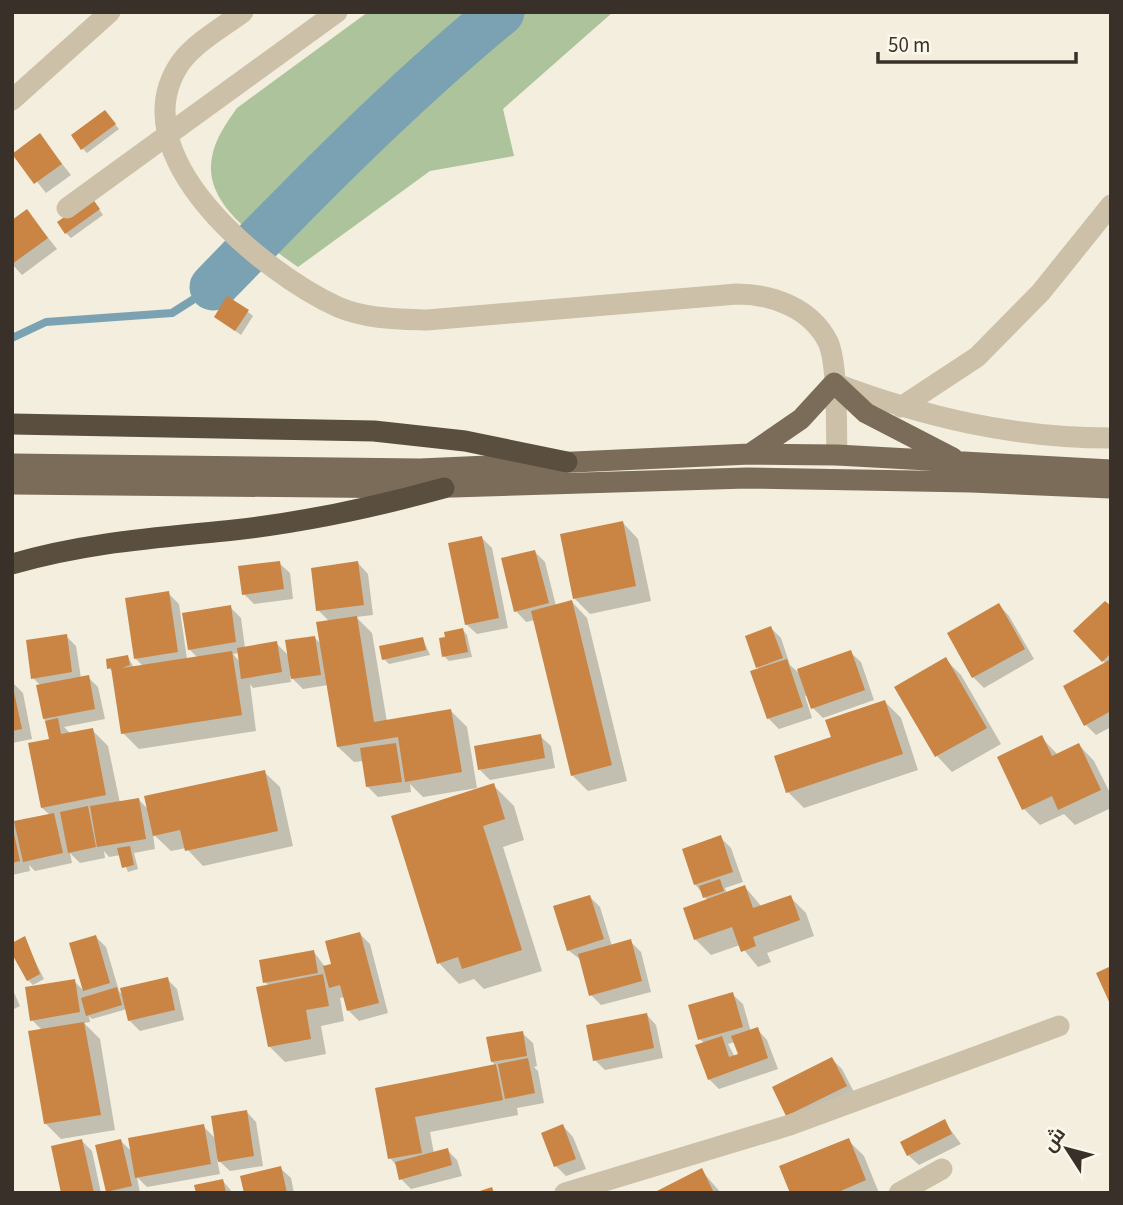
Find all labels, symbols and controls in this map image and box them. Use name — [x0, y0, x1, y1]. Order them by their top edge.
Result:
scale bar — [878, 21, 1076, 65]
text: 50 m — [888, 30, 930, 60]
north arrow — [1032, 1114, 1102, 1184]
text: ش — [1036, 1122, 1073, 1158]

